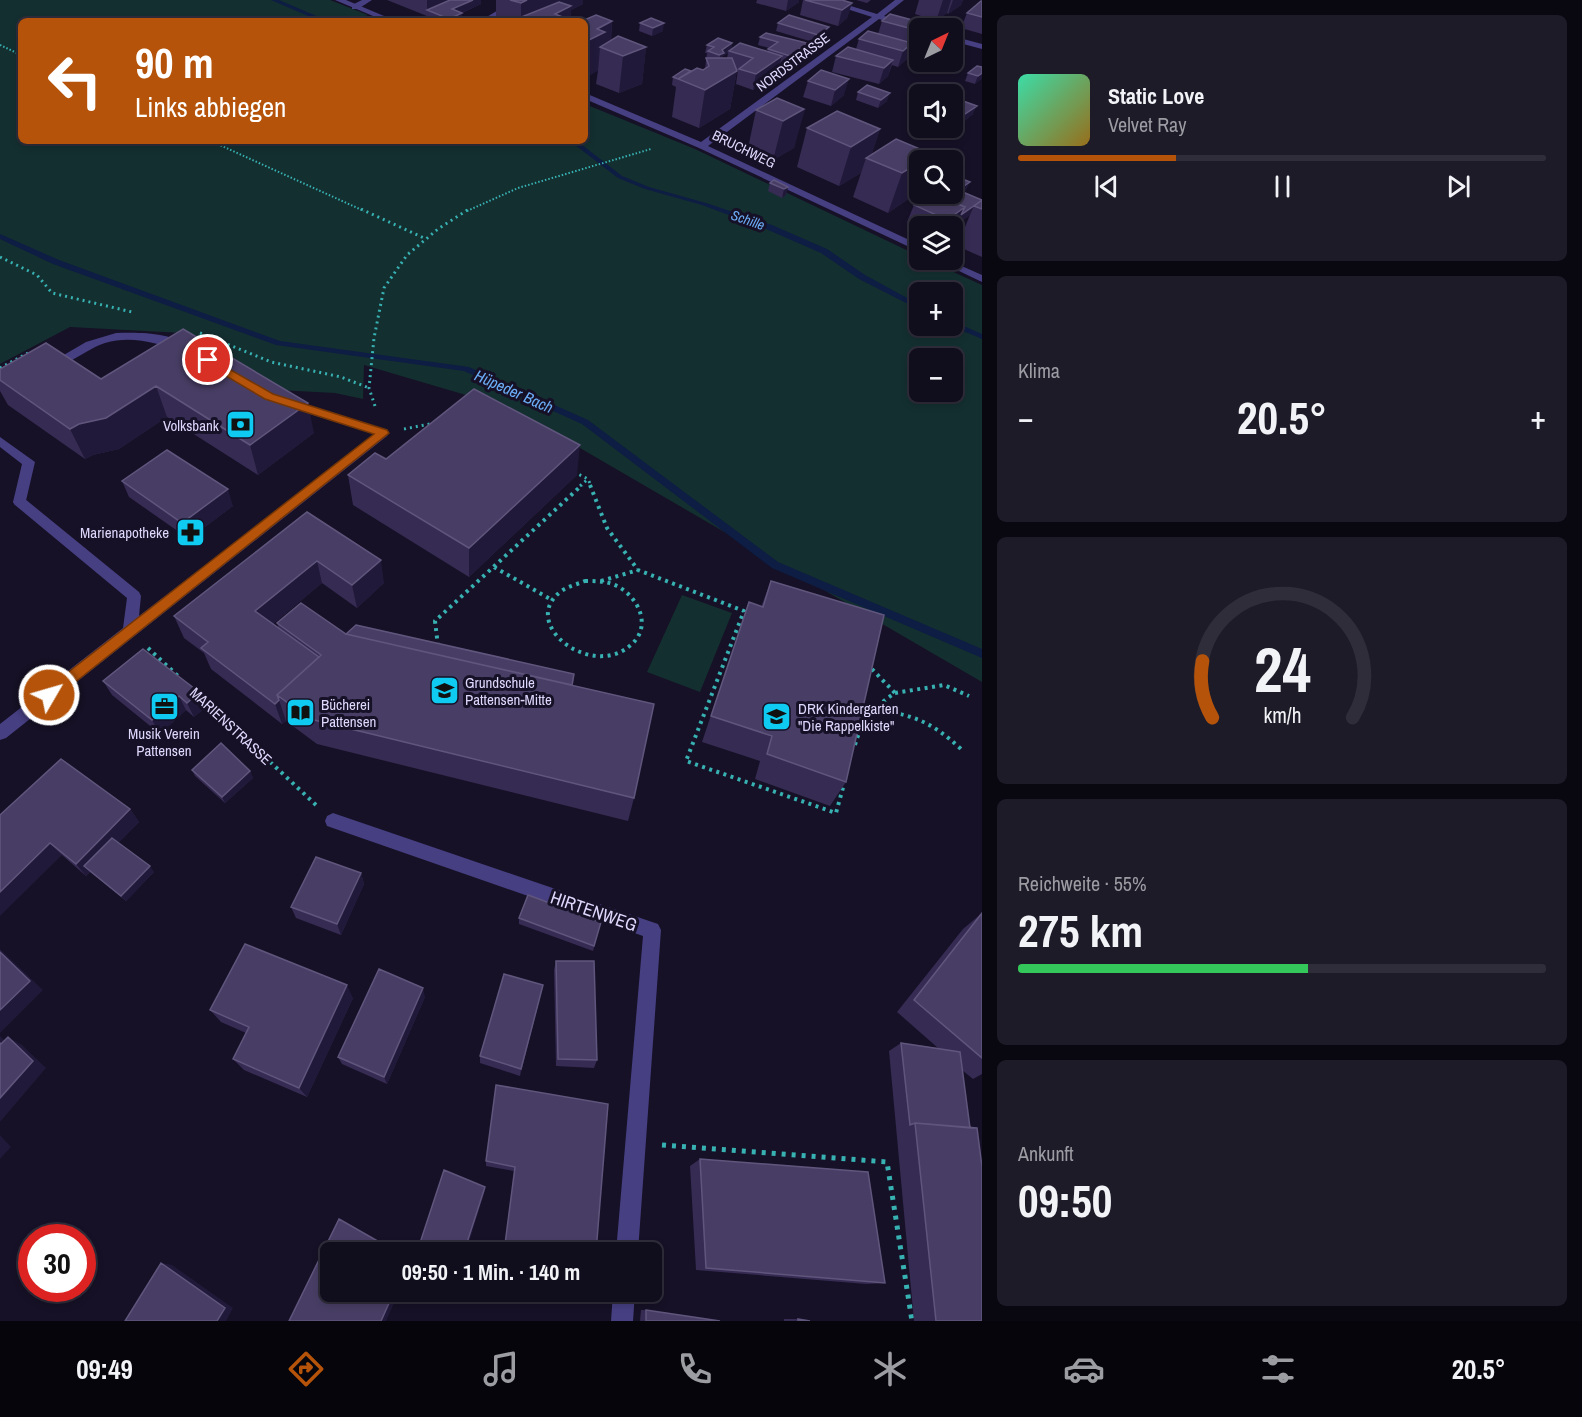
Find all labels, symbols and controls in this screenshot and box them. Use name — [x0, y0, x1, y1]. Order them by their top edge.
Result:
north arrow — [909, 18, 963, 72]
map controls — [909, 18, 963, 402]
street label: NORDSTRASSE — [753, 29, 833, 95]
text: 90 m — [135, 35, 214, 91]
icon: left — [36, 42, 114, 120]
text: Static Love — [1108, 81, 1204, 111]
button: sound — [909, 84, 963, 138]
text: Links abbiegen — [135, 89, 286, 125]
text: Velvet Ray — [1108, 111, 1186, 138]
street label: BRUCHWEG — [709, 126, 779, 172]
button: search — [909, 150, 963, 204]
icon: previous — [1090, 170, 1123, 203]
icon: pause — [1266, 170, 1299, 203]
icon: next — [1442, 170, 1475, 203]
water label: Schille — [729, 206, 767, 234]
button: layers — [909, 216, 963, 270]
button: + — [909, 282, 963, 336]
pin — [182, 334, 233, 385]
icon: arrive — [191, 343, 224, 376]
button: − — [909, 348, 963, 402]
text: Klima — [1018, 357, 1060, 384]
water label: Hüpeder Bach — [471, 364, 557, 418]
text: 20.5° — [1237, 387, 1327, 448]
text: − — [1018, 395, 1034, 439]
text: + — [1530, 395, 1546, 439]
bank icon: Volksbank — [224, 409, 256, 441]
place label: Volksbank — [163, 415, 220, 436]
pharmacy icon: Marienapotheke — [174, 516, 206, 548]
place label: Marienapotheke — [80, 522, 169, 543]
text: 24 — [1254, 627, 1310, 711]
position arrow — [17, 663, 81, 727]
place label: Grundschule Pattensen-Mitte — [465, 672, 552, 710]
school or university icon: Grundschule Pattensen-Mitte — [428, 675, 460, 707]
street label: MARIENSTRASSE — [185, 682, 277, 770]
office icon: Musik Verein Pattensen — [148, 690, 180, 722]
place label: Bücherei Pattensen — [321, 694, 376, 732]
library icon: Bücherei Pattensen — [284, 697, 316, 729]
place label: DRK Kindergarten "Die Rappelkiste" — [798, 698, 899, 736]
school or university icon: DRK Kindergarten "Die Rappelkiste" — [761, 701, 793, 733]
text: km/h — [1263, 701, 1301, 730]
place label: Musik Verein Pattensen — [128, 723, 200, 761]
text: Reichweite · 55% — [1018, 870, 1147, 897]
street label: HIRTENWEG — [547, 885, 641, 937]
text: 275 km — [1018, 900, 1143, 961]
text: Ankunft — [1018, 1140, 1074, 1167]
text: 09:50 — [1018, 1170, 1112, 1231]
speed limit sign: 30 — [18, 1224, 96, 1302]
text: 09:50 · 1 Min. · 140 m — [402, 1257, 580, 1287]
icon: directions — [285, 1348, 327, 1390]
icon: music — [480, 1348, 522, 1390]
icon: phone — [674, 1348, 716, 1390]
icon: climate — [869, 1348, 911, 1390]
icon: car — [1063, 1348, 1105, 1390]
icon: filters — [1257, 1348, 1299, 1390]
text: 09:49 — [76, 1351, 133, 1387]
text: 20.5° — [1452, 1351, 1506, 1387]

